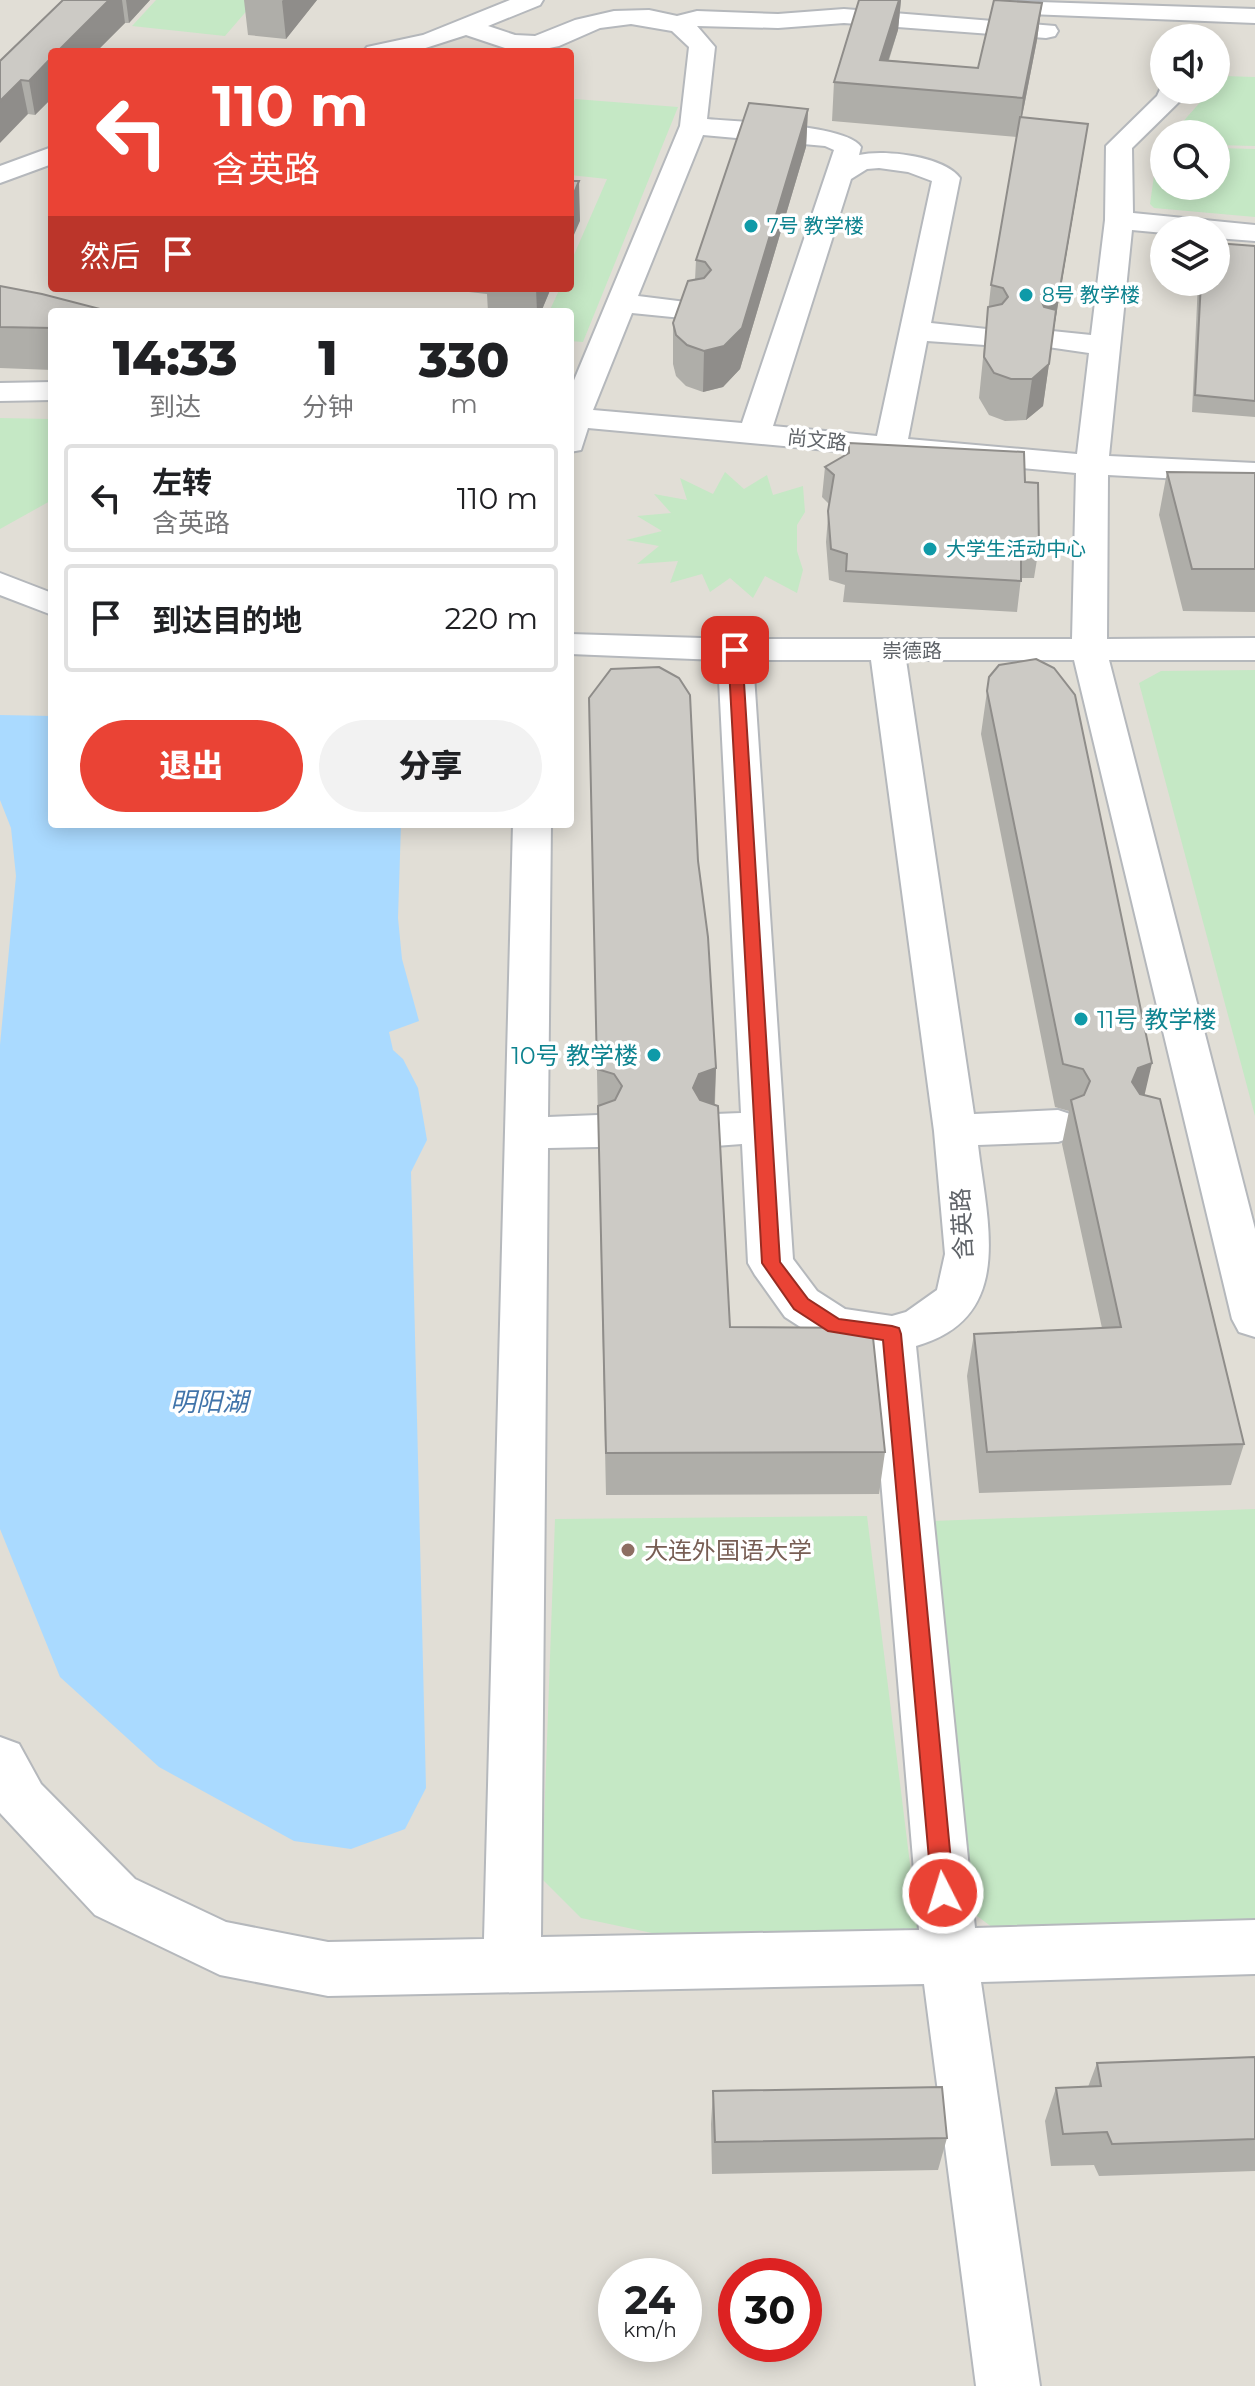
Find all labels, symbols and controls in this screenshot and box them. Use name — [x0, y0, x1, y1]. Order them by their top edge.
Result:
map controls — [1150, 24, 1230, 296]
button: sound — [1150, 24, 1230, 104]
text: 110 m — [212, 72, 369, 140]
icon: left — [80, 80, 184, 184]
button: search — [1150, 120, 1230, 200]
text: 含英路 — [212, 147, 320, 191]
place label: 7号 教学楼 — [767, 214, 864, 238]
button: layers — [1150, 216, 1230, 296]
marker: 7号 教学楼 — [742, 217, 760, 235]
icon: arrive — [156, 232, 200, 276]
text: 然后 — [80, 238, 140, 275]
place label: 8号 教学楼 — [1042, 283, 1140, 307]
marker: 8号 教学楼 — [1017, 286, 1035, 304]
text: 14:33 — [113, 329, 237, 387]
text: 1 — [318, 329, 338, 387]
text: 330 — [419, 331, 509, 389]
text: m — [450, 388, 478, 420]
text: 到达 — [149, 391, 201, 423]
text: 分钟 — [302, 391, 354, 423]
street label: 尚文路 — [786, 425, 848, 455]
text: 左转 — [152, 464, 212, 501]
icon: left — [84, 476, 128, 520]
text: 110 m — [457, 480, 538, 517]
text: 含英路 — [152, 507, 230, 539]
place label: 大学生活动中心 — [946, 537, 1086, 561]
marker: 大学生活动中心 — [921, 540, 939, 558]
icon: arrive — [84, 596, 128, 640]
text: 220 m — [444, 600, 538, 637]
text: 到达目的地 — [152, 602, 302, 639]
pin — [701, 616, 769, 684]
icon: arrive — [713, 628, 757, 672]
street label: 崇德路 — [882, 639, 942, 663]
button: 退出 — [80, 720, 303, 812]
button: 分享 — [319, 720, 542, 812]
place label: 11号 教学楼 — [1097, 1005, 1217, 1034]
marker: 11号 教学楼 — [1072, 1010, 1090, 1028]
place label: 10号 教学楼 — [511, 1041, 638, 1070]
marker: 10号 教学楼 — [645, 1046, 663, 1064]
street label: 含英路 — [946, 1187, 978, 1261]
water label: 明阳湖 — [170, 1386, 252, 1418]
place label: 大连外国语大学 — [644, 1536, 812, 1565]
marker: 大连外国语大学 — [619, 1541, 637, 1559]
position arrow — [901, 1851, 985, 1935]
speed limit sign: 30 — [718, 2258, 822, 2362]
text: 24 — [625, 2275, 675, 2324]
text: km/h — [623, 2318, 677, 2342]

